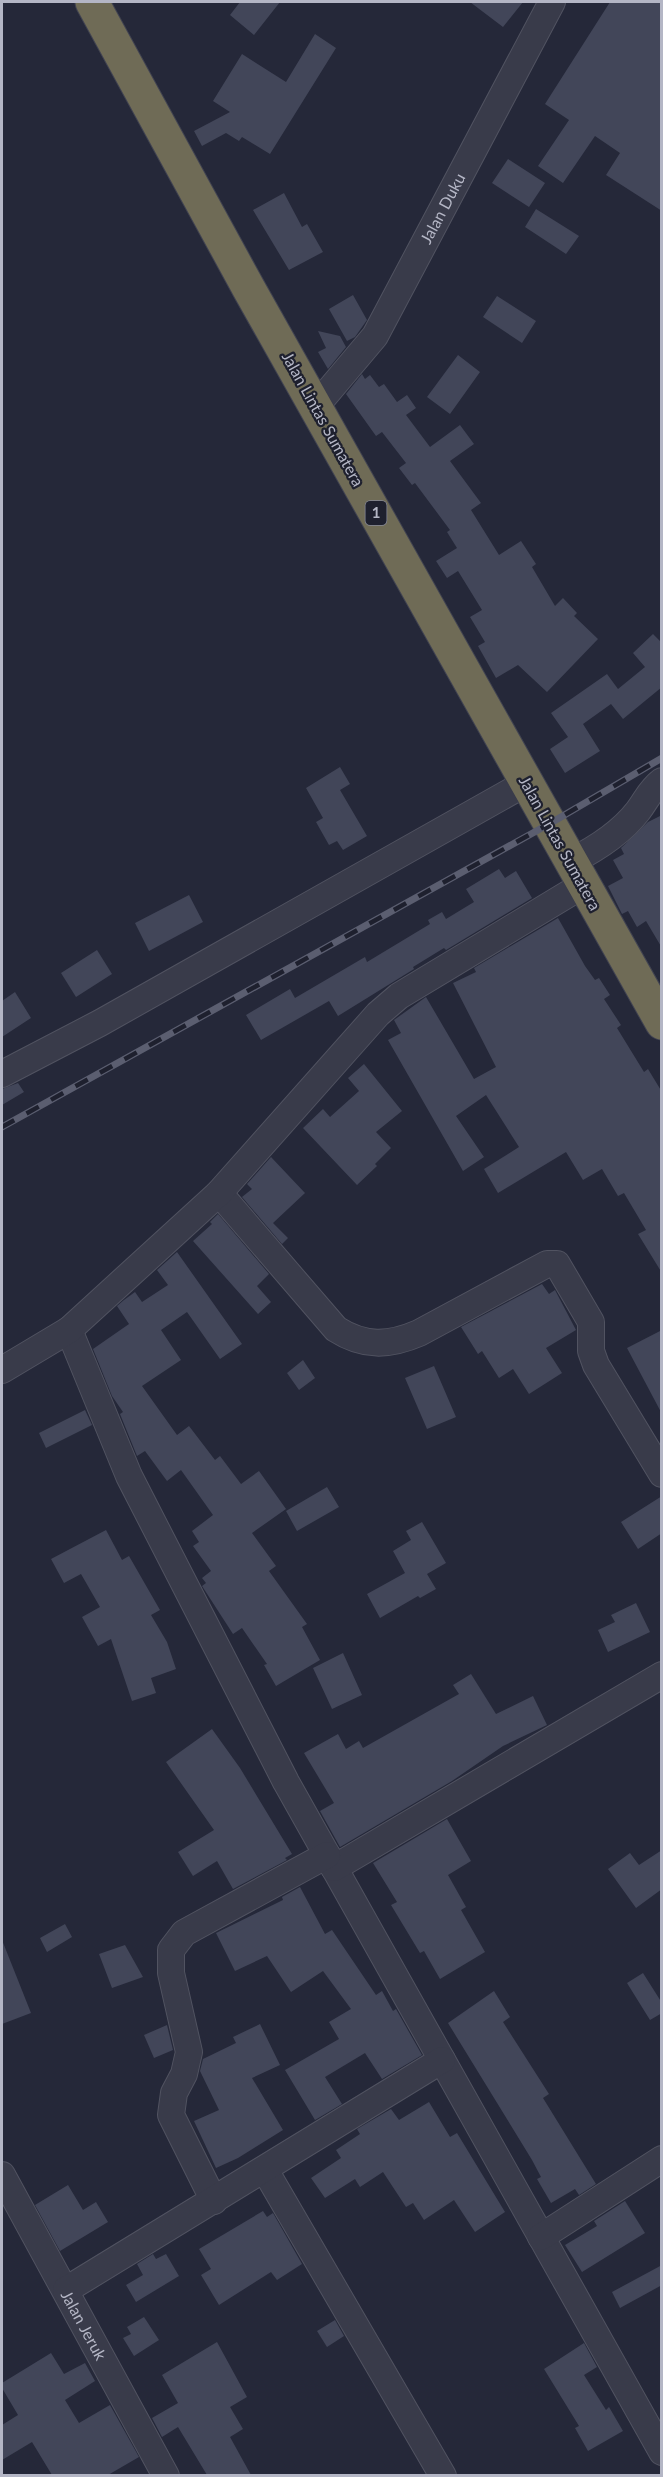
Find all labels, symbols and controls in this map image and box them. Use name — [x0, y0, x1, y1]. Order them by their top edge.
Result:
street label: Jalan Duku — [416, 170, 469, 247]
street label: Jalan Lintas Sumatera — [279, 348, 368, 489]
road number: 1 — [366, 501, 386, 525]
street label: Jalan Lintas Sumatera — [516, 772, 605, 913]
street label: Jalan Jeruk — [58, 2287, 111, 2364]

